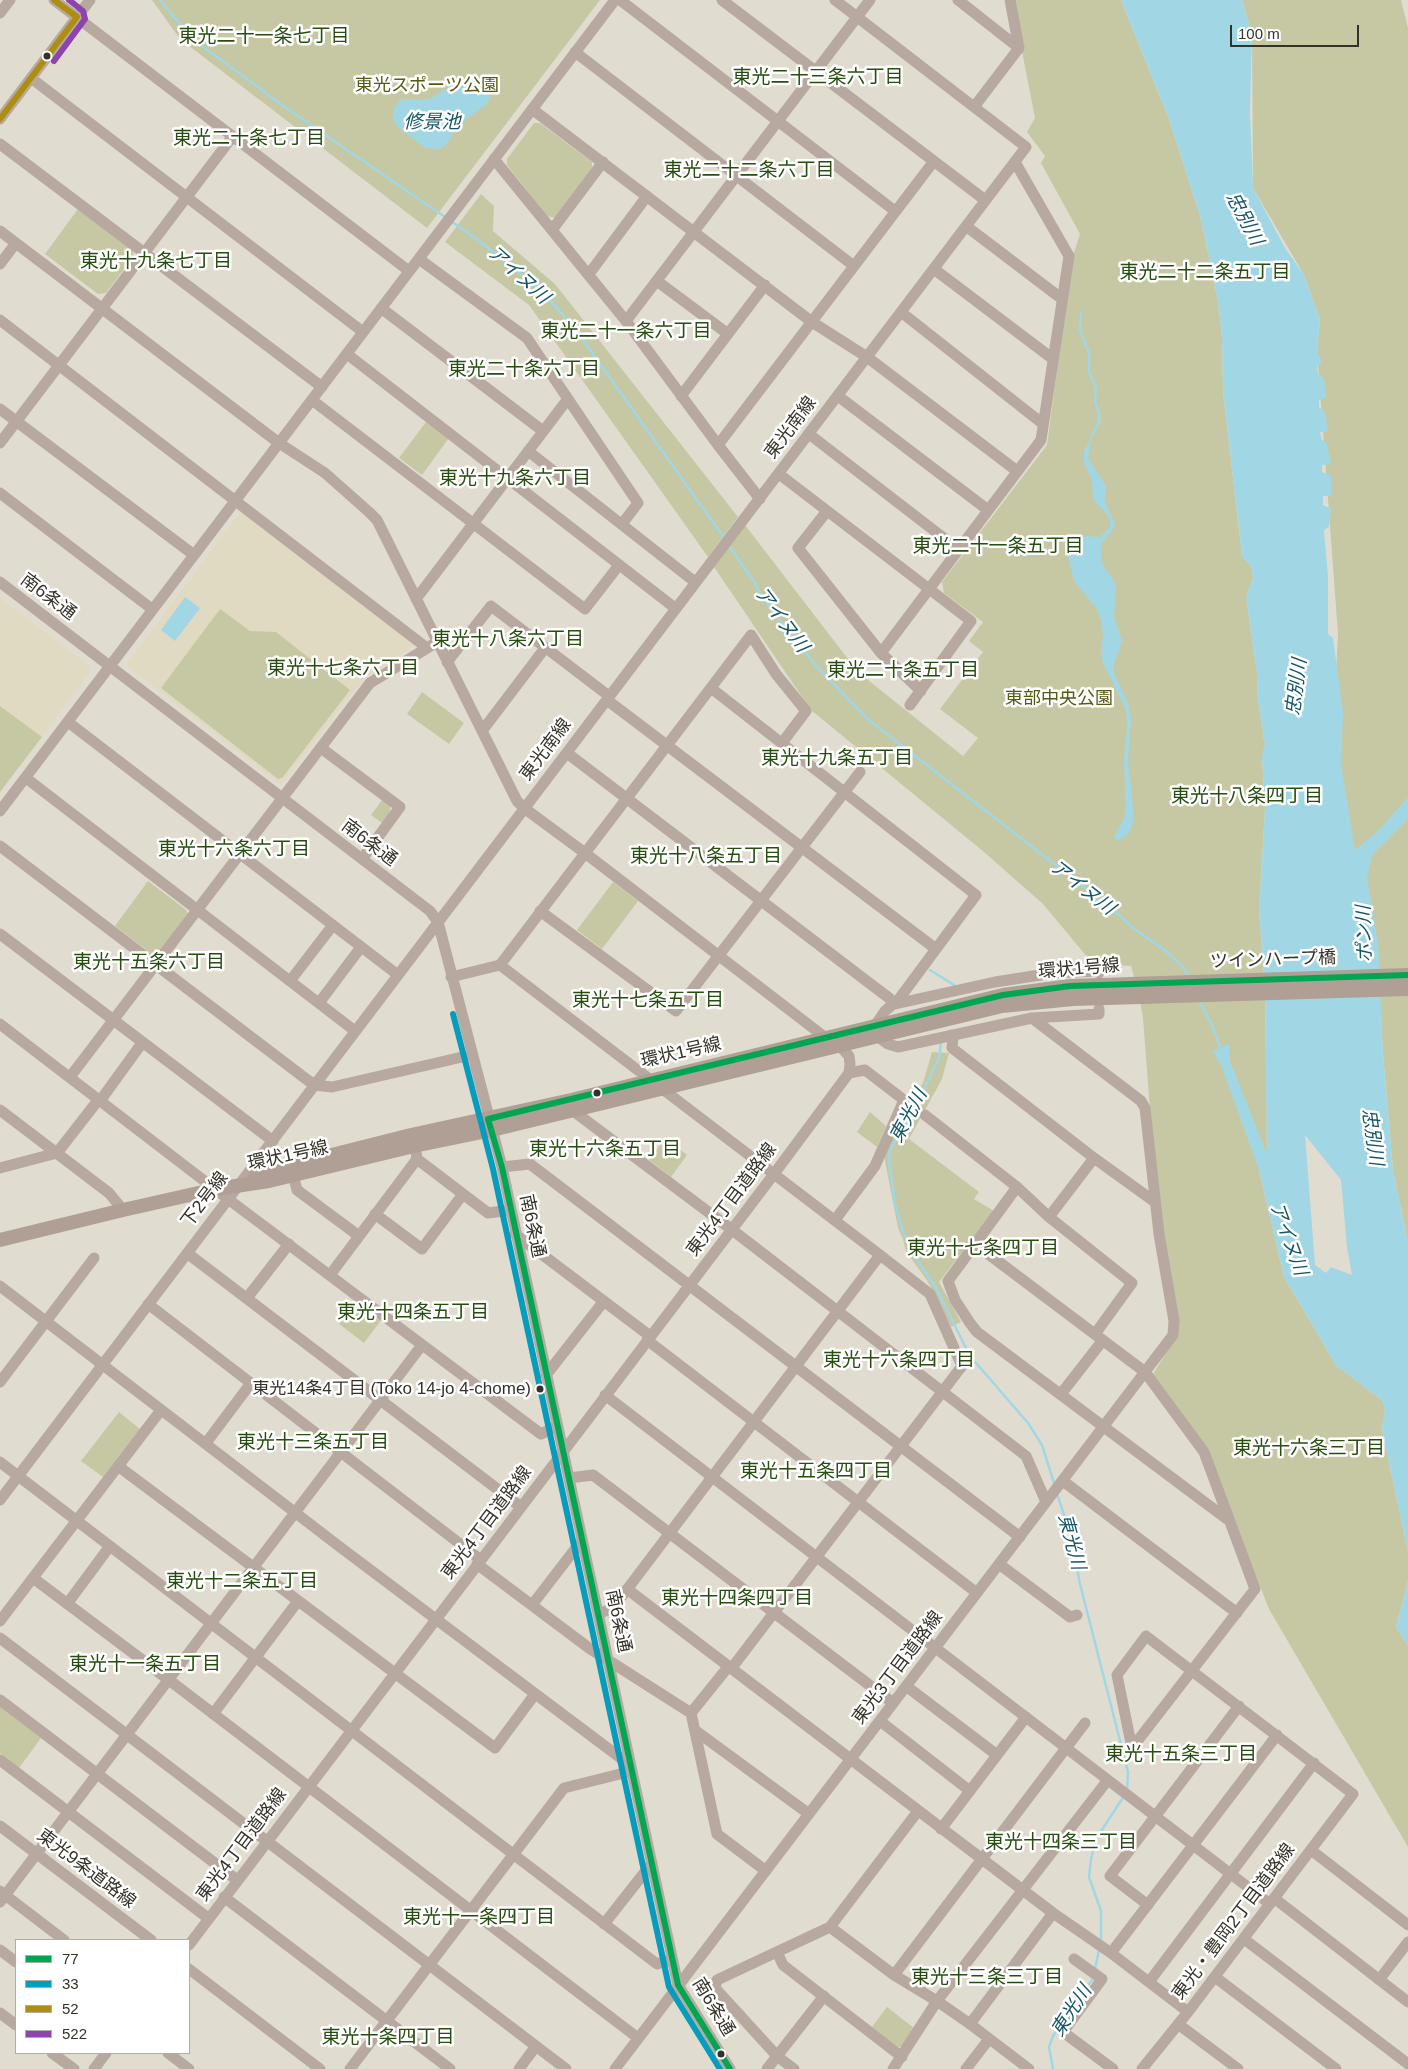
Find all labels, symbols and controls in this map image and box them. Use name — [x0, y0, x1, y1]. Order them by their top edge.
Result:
scale bar — [1233, 15, 1362, 47]
text: 100 m — [1238, 25, 1280, 42]
district label: 東光二十一条七丁目 — [179, 26, 349, 48]
unlabelled marker — [42, 51, 52, 61]
district label: 東光二十三条六丁目 — [733, 67, 903, 89]
park label: 東光スポーツ公園 — [355, 75, 499, 97]
water label: 修景池 — [404, 112, 460, 134]
district label: 東光二十条七丁目 — [173, 128, 325, 150]
district label: 東光二十二条六丁目 — [664, 160, 834, 182]
water label: 忠別川 — [1221, 188, 1267, 250]
water label: アイヌ川 — [482, 241, 554, 309]
district label: 東光十九条七丁目 — [80, 251, 232, 273]
district label: 東光二十二条五丁目 — [1120, 262, 1290, 284]
district label: 東光二十一条六丁目 — [541, 321, 711, 343]
district label: 東光二十条六丁目 — [448, 359, 600, 381]
street label: 東光南線 — [761, 393, 821, 463]
district label: 東光十九条六丁目 — [439, 468, 591, 490]
district label: 東光二十一条五丁目 — [913, 536, 1083, 558]
street label: 南6条通 — [16, 569, 80, 625]
water label: アイヌ川 — [749, 583, 813, 657]
district label: 東光十八条六丁目 — [432, 629, 584, 651]
water label: 忠別川 — [1282, 657, 1312, 717]
district label: 東光十七条六丁目 — [267, 658, 419, 680]
district label: 東光二十条五丁目 — [827, 660, 979, 682]
park label: 東部中央公園 — [1005, 688, 1113, 710]
street label: 東光南線 — [516, 715, 576, 785]
district label: 東光十九条五丁目 — [761, 748, 913, 770]
district label: 東光十八条四丁目 — [1171, 786, 1323, 808]
street label: 南6条通 — [337, 815, 401, 871]
district label: 東光十六条六丁目 — [158, 839, 310, 861]
district label: 東光十八条五丁目 — [630, 846, 782, 868]
water label: アイヌ川 — [1045, 856, 1119, 920]
water label: ポン川 — [1353, 905, 1377, 963]
street label: ツインハープ橋 — [1210, 947, 1336, 973]
district label: 東光十五条六丁目 — [73, 952, 225, 974]
street label: 環状1号線 — [1037, 955, 1121, 983]
district label: 東光十七条五丁目 — [572, 990, 724, 1012]
street label: 環状1号線 — [639, 1033, 723, 1073]
water label: 東光川 — [886, 1085, 932, 1147]
unlabelled marker — [592, 1088, 602, 1098]
water label: 忠別川 — [1357, 1107, 1387, 1167]
street label: 環状1号線 — [246, 1137, 330, 1175]
district label: 東光十六条五丁目 — [529, 1139, 681, 1161]
street label: 東光4丁目道路線 — [682, 1139, 782, 1261]
street label: 下2号線 — [177, 1168, 233, 1232]
street label: 南6条通 — [515, 1192, 549, 1260]
water label: アイヌ川 — [1264, 1199, 1312, 1279]
district label: 東光十七条四丁目 — [907, 1238, 1059, 1260]
district label: 東光十四条五丁目 — [337, 1302, 489, 1324]
district label: 東光十六条四丁目 — [823, 1350, 975, 1372]
place label: 東光14条4丁目 (Toko 14-jo 4-chome) — [252, 1379, 531, 1399]
marker: 東光14条4丁目 (Toko 14-jo 4-chome) — [535, 1384, 545, 1394]
district label: 東光十三条五丁目 — [237, 1432, 389, 1454]
district label: 東光十六条三丁目 — [1233, 1438, 1385, 1460]
district label: 東光十五条四丁目 — [740, 1461, 892, 1483]
street label: 東光4丁目道路線 — [437, 1462, 537, 1584]
water label: 東光川 — [1053, 1512, 1089, 1572]
district label: 東光十二条五丁目 — [166, 1571, 318, 1593]
street label: 南6条通 — [601, 1587, 635, 1655]
district label: 東光十四条四丁目 — [661, 1588, 813, 1610]
street label: 東光3丁目道路線 — [848, 1607, 948, 1729]
district label: 東光十一条五丁目 — [69, 1654, 221, 1676]
district label: 東光十五条三丁目 — [1105, 1744, 1257, 1766]
street label: 東光4丁目道路線 — [192, 1784, 292, 1906]
street label: 東光9条道路線 — [32, 1825, 140, 1913]
district label: 東光十四条三丁目 — [985, 1832, 1137, 1854]
street label: 東光・豊岡2丁目道路線 — [1168, 1840, 1300, 2004]
district label: 東光十一条四丁目 — [403, 1907, 555, 1929]
legend — [15, 1939, 190, 2054]
text: 77 — [62, 1950, 79, 1967]
district label: 東光十三条三丁目 — [911, 1967, 1063, 1989]
street label: 南6条通 — [687, 1974, 739, 2040]
text: 33 — [62, 1975, 79, 1992]
water label: 東光川 — [1047, 1981, 1097, 2041]
text: 52 — [62, 2000, 79, 2017]
text: 522 — [62, 2025, 87, 2042]
district label: 東光十条四丁目 — [322, 2027, 454, 2049]
unlabelled marker — [716, 2049, 726, 2059]

